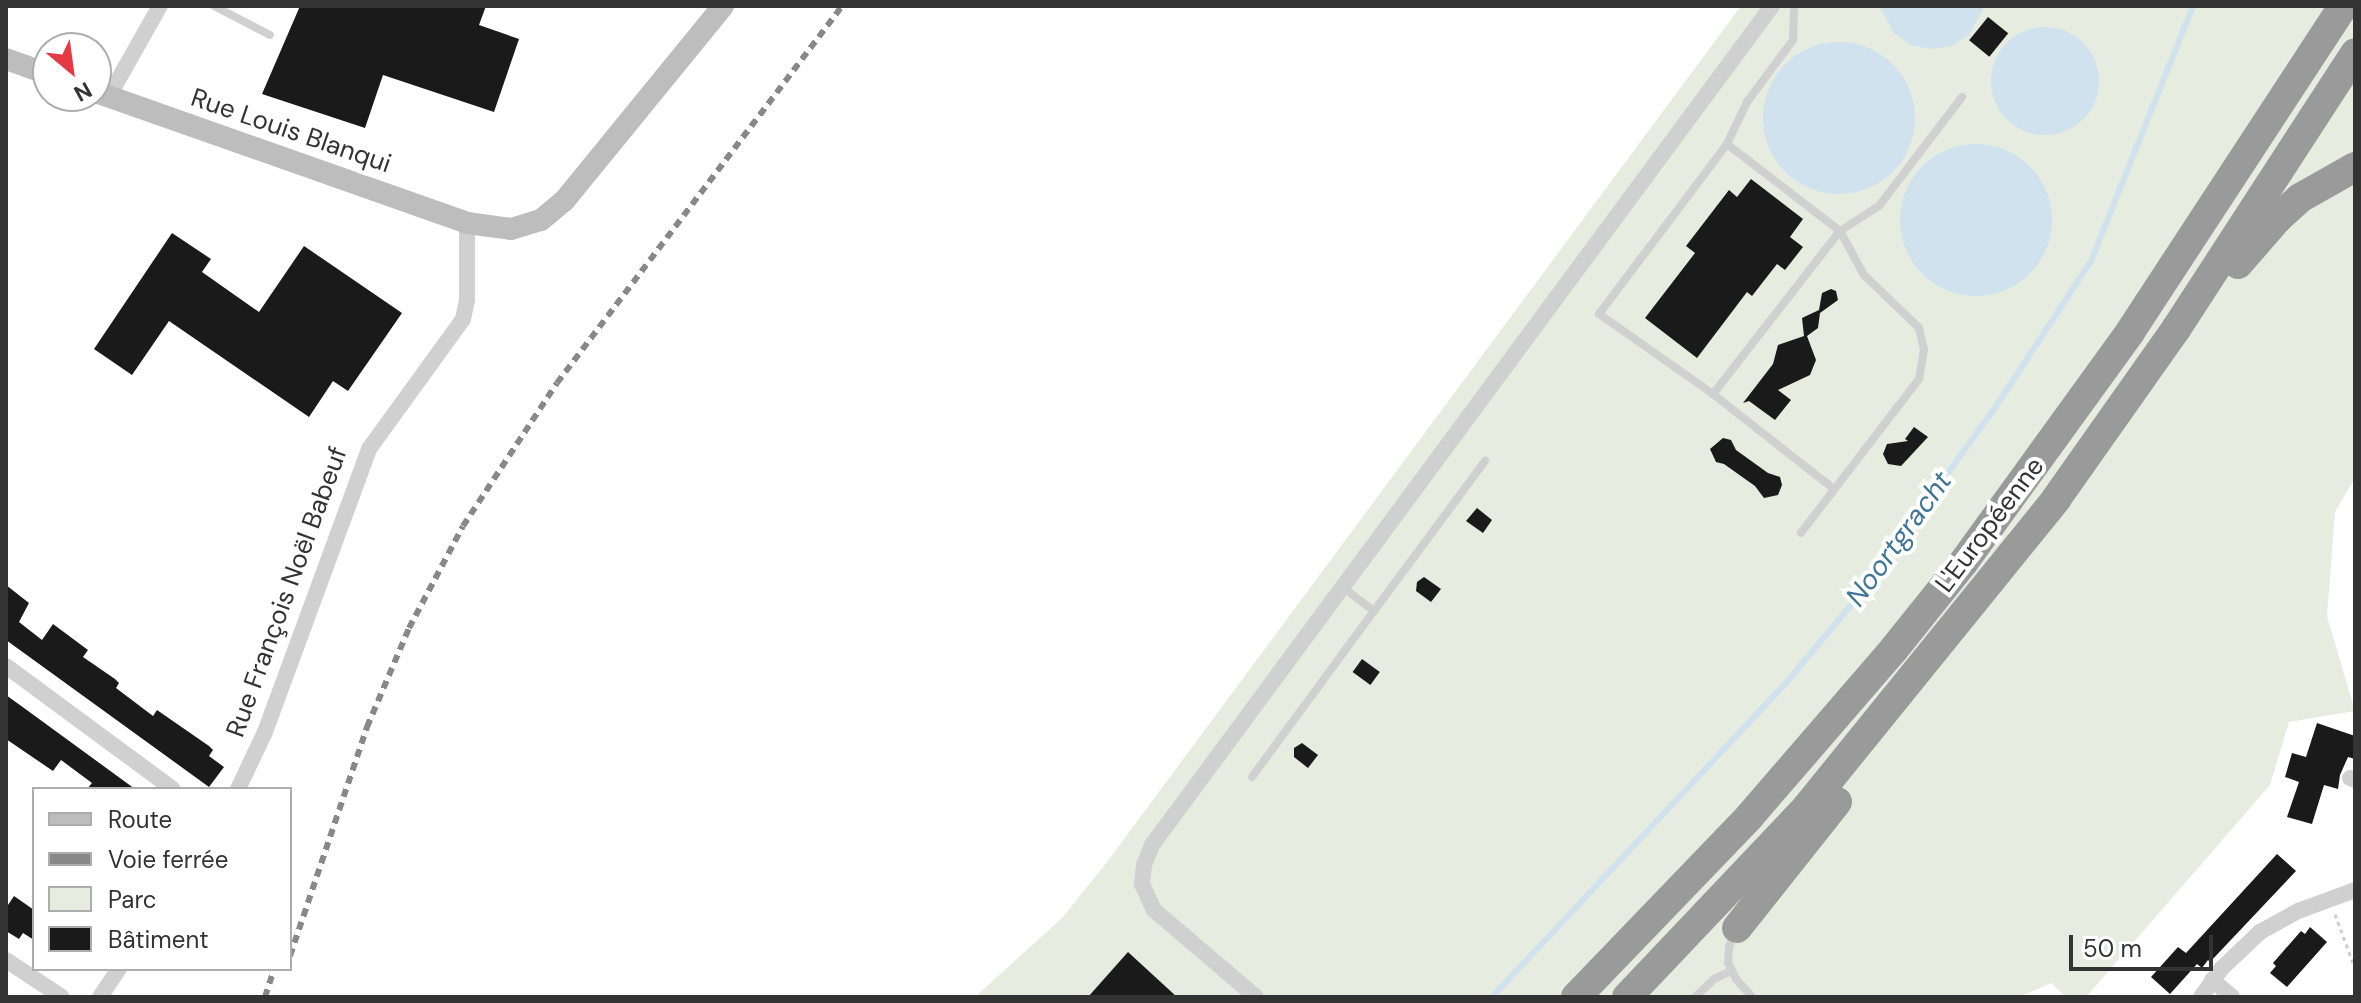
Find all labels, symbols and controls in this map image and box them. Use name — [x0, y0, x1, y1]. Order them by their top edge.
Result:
north arrow — [32, 32, 112, 112]
text: N — [69, 75, 97, 108]
street label: Rue Louis Blanqui — [187, 82, 395, 180]
street label: Rue François Noël Babeuf — [220, 443, 354, 741]
street label: L'Européenne — [1929, 451, 2051, 599]
water label: Noortgracht — [1839, 465, 1959, 613]
legend — [32, 787, 292, 971]
text: Route — [108, 804, 172, 835]
text: Voie ferrée — [108, 844, 228, 875]
text: Parc — [108, 884, 157, 915]
scale bar — [2073, 919, 2217, 969]
text: Bâtiment — [108, 924, 209, 955]
text: 50 m — [2083, 933, 2142, 964]

